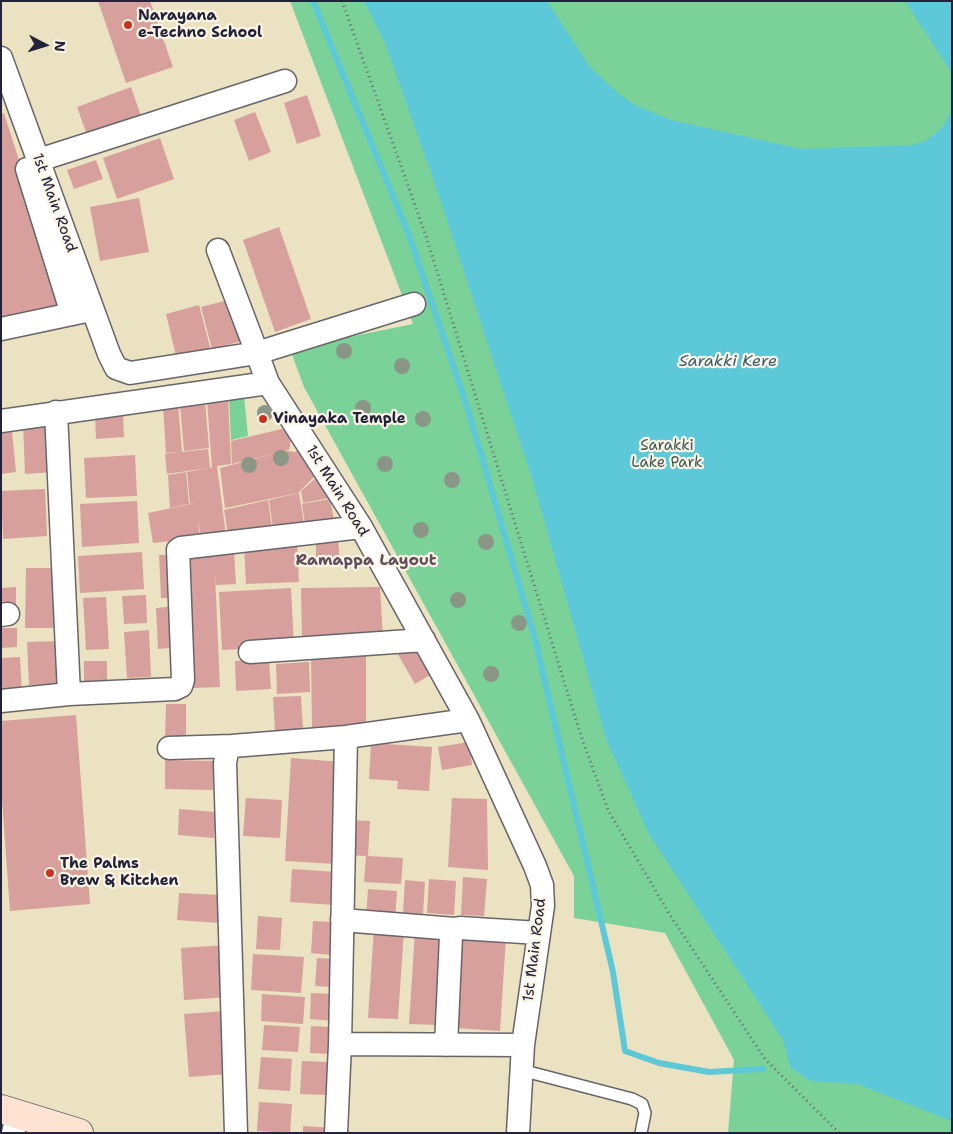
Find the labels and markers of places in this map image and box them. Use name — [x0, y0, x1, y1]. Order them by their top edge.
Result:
place label: Narayana e-Techno School — [138, 7, 262, 42]
marker: Narayana e-Techno School — [122, 19, 134, 31]
place label: Vinayaka Temple — [273, 410, 406, 428]
marker: Vinayaka Temple — [257, 413, 269, 425]
place label: The Palms Brew & Kitchen — [60, 855, 179, 890]
marker: The Palms Brew & Kitchen — [44, 867, 56, 879]

